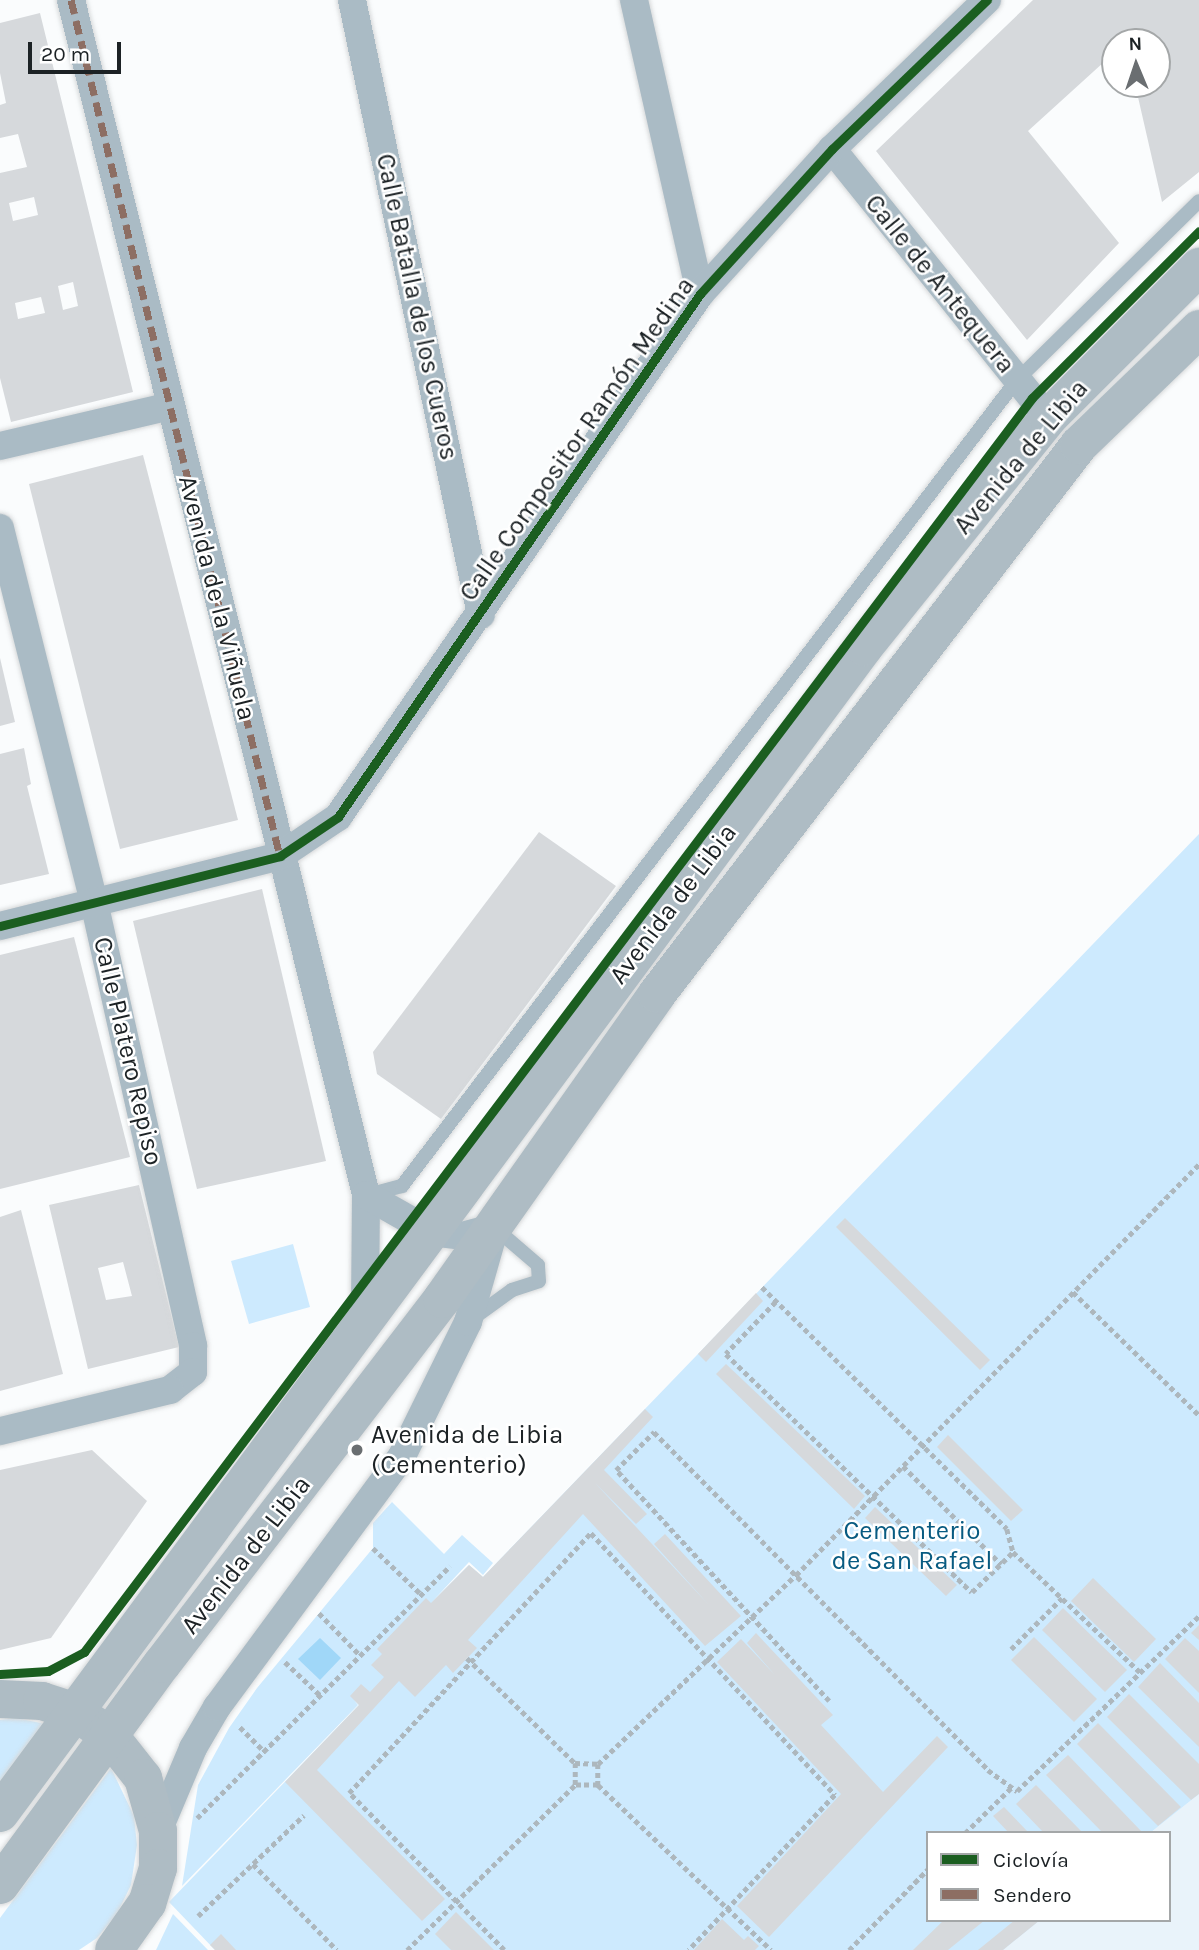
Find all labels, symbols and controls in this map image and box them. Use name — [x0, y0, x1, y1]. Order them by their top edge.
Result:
scale bar — [32, 28, 124, 72]
north arrow — [1101, 28, 1171, 98]
text: N — [1128, 33, 1143, 55]
text: 20 m — [41, 42, 90, 66]
street label: Calle Batalla de los Cueros — [369, 151, 465, 463]
street label: Calle de Antequera — [858, 188, 1022, 380]
street label: Calle Compositor Ramón Medina — [453, 271, 701, 607]
street label: Avenida de Libia — [947, 373, 1095, 541]
street label: Avenida de la Viñuela — [171, 472, 263, 724]
street label: Avenida de Libia — [603, 818, 743, 990]
street label: Calle Platero Repiso — [87, 934, 169, 1168]
place label: Avenida de Libia (Cementerio) — [371, 1419, 563, 1480]
marker: Avenida de Libia (Cementerio) — [349, 1442, 365, 1458]
street label: Avenida de Libia — [174, 1470, 318, 1640]
park label: Cementerio de San Rafael — [832, 1515, 992, 1576]
legend — [926, 1831, 1171, 1922]
text: Ciclovía — [993, 1848, 1069, 1872]
text: Sendero — [993, 1883, 1071, 1907]

